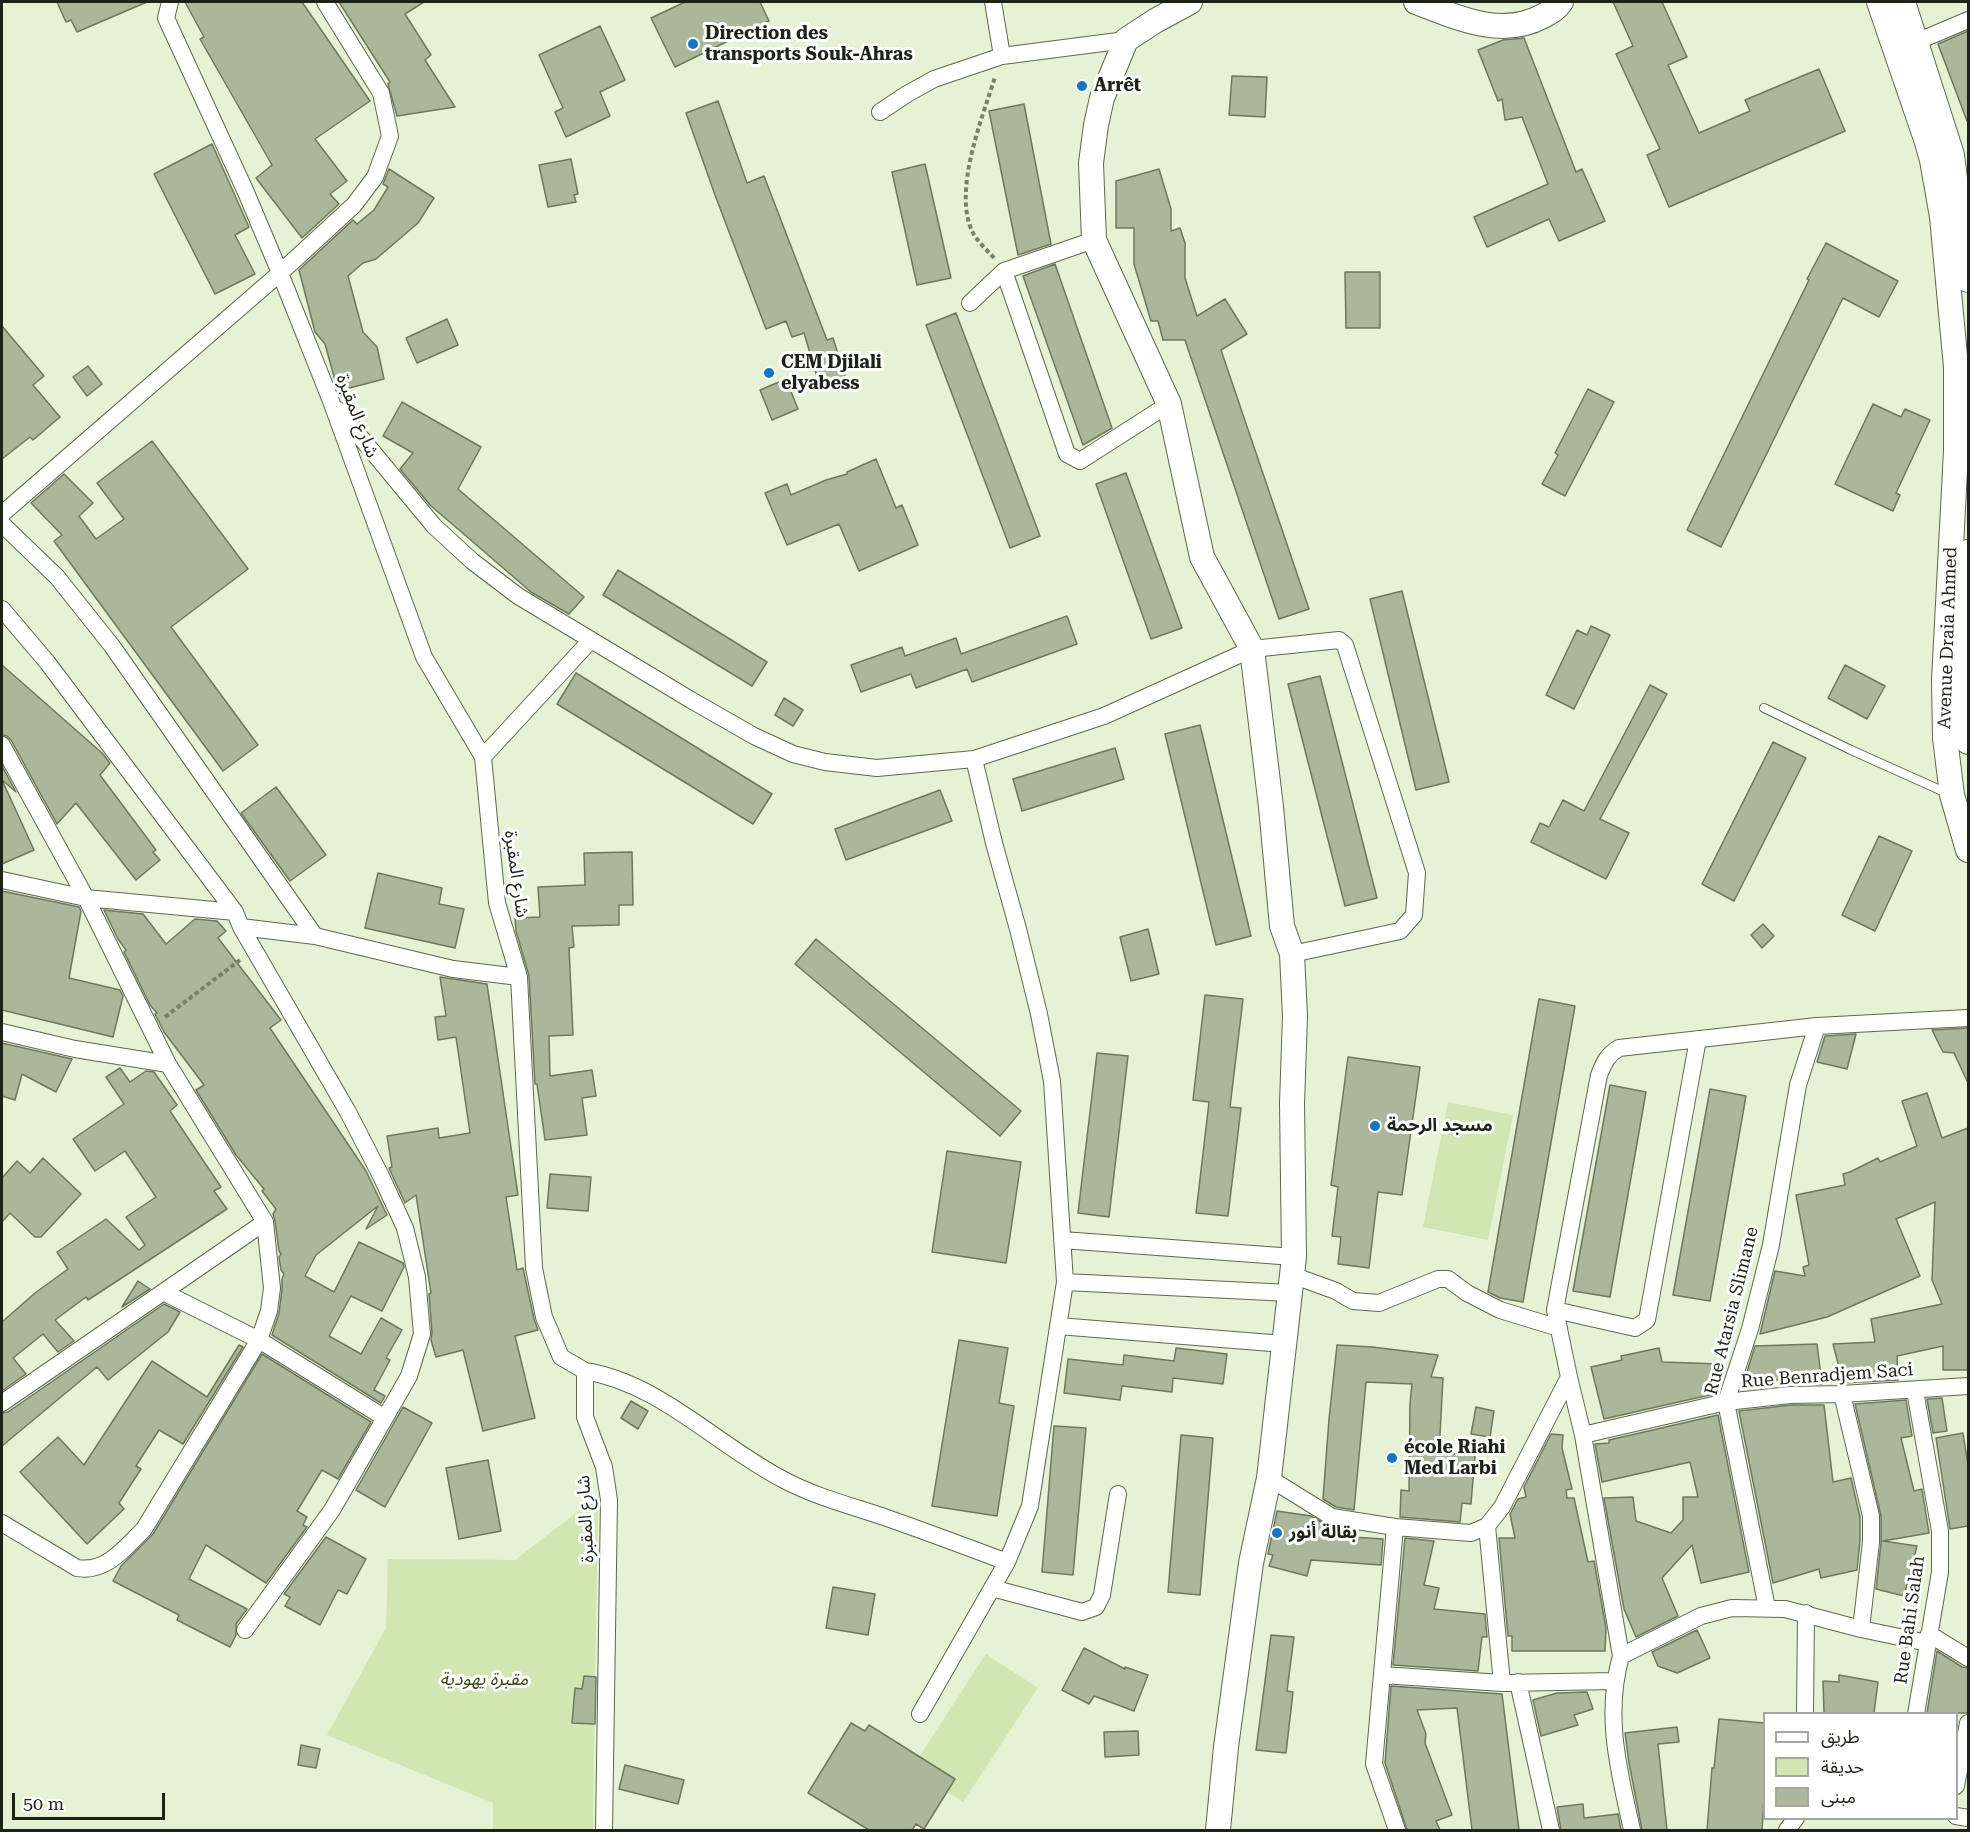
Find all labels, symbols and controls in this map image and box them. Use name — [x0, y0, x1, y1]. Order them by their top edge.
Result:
place label: Direction des transports Souk-Ahras — [705, 23, 913, 66]
marker: Direction des transports Souk-Ahras — [686, 37, 700, 51]
place label: Arrêt — [1094, 75, 1141, 97]
marker: Arrêt — [1075, 79, 1089, 93]
place label: CEM Djilali elyabess — [781, 352, 882, 394]
marker: CEM Djilali elyabess — [762, 366, 776, 380]
street label: شارع المقبرة — [331, 371, 383, 461]
street label: Avenue Draia Ahmed — [1934, 546, 1962, 730]
street label: شارع المقبرة — [499, 829, 533, 919]
place label: مسجد الرحمة — [1387, 1115, 1493, 1137]
marker: مسجد الرحمة — [1368, 1119, 1382, 1133]
street label: Rue Atarsia Slimane — [1701, 1225, 1763, 1397]
street label: Rue Benradjem Saci — [1740, 1359, 1914, 1393]
place label: école Riahi Med Larbi — [1404, 1437, 1505, 1480]
marker: école Riahi Med Larbi — [1385, 1451, 1399, 1465]
street label: شارع المقبرة — [573, 1475, 599, 1563]
place label: بقالة أنور — [1289, 1522, 1357, 1544]
marker: بقالة أنور — [1270, 1526, 1284, 1540]
street label: Rue Bahi Salah — [1890, 1554, 1930, 1686]
park label: مقبرة يهودية — [440, 1669, 528, 1691]
legend — [1763, 1712, 1958, 1820]
text: طريق — [1821, 1726, 1860, 1747]
text: حديقة — [1821, 1756, 1864, 1777]
scale bar — [15, 1781, 168, 1819]
text: مبنى — [1821, 1786, 1856, 1807]
text: 50 m — [23, 1793, 64, 1814]

